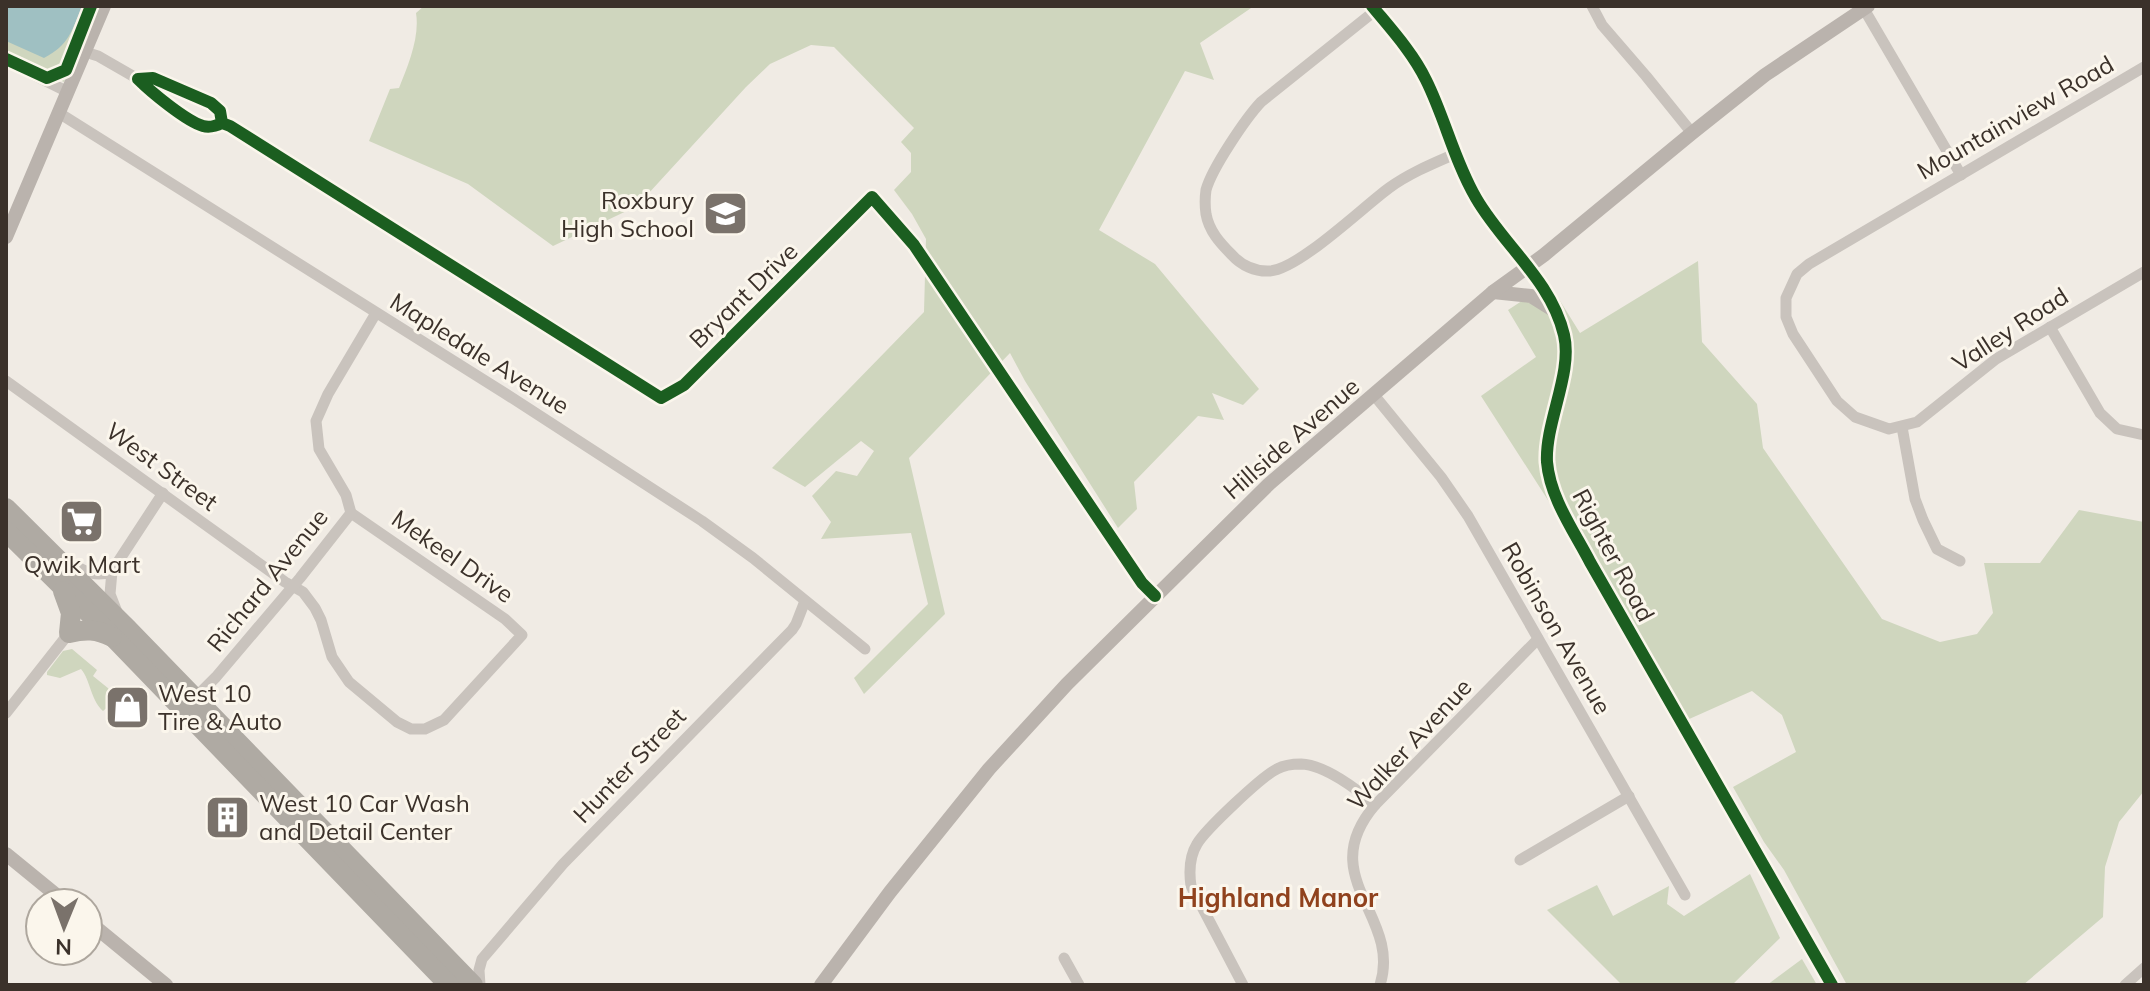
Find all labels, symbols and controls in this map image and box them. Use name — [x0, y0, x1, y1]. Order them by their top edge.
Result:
street label: Mountainview Road — [1911, 49, 2119, 185]
place label: Roxbury High School — [561, 185, 694, 243]
school or university icon: Roxbury High School — [701, 190, 749, 238]
street label: Bryant Drive — [682, 236, 804, 354]
street label: Valley Road — [1946, 280, 2074, 378]
street label: Mapledale Avenue — [385, 286, 575, 420]
street label: Hillside Avenue — [1217, 371, 1365, 505]
street label: West Street — [100, 415, 224, 517]
street label: Righter Road — [1566, 483, 1662, 627]
supermarket icon: Qwik Mart — [58, 498, 106, 546]
street label: Richard Avenue — [200, 502, 334, 658]
street label: Mekeel Drive — [386, 503, 520, 609]
street label: Robinson Avenue — [1496, 537, 1618, 719]
place label: Qwik Mart — [24, 549, 140, 579]
street label: Walker Avenue — [1340, 672, 1478, 816]
place label: West 10 Tire & Auto — [158, 678, 282, 736]
shop icon: West 10 Tire & Auto — [103, 683, 151, 731]
street label: Hunter Street — [566, 701, 692, 829]
place label: West 10 Car Wash and Detail Center — [259, 788, 470, 846]
building icon: West 10 Car Wash and Detail Center — [204, 793, 252, 841]
district label: Highland Manor — [1178, 881, 1379, 914]
north arrow — [24, 887, 104, 967]
text: N — [55, 933, 72, 961]

